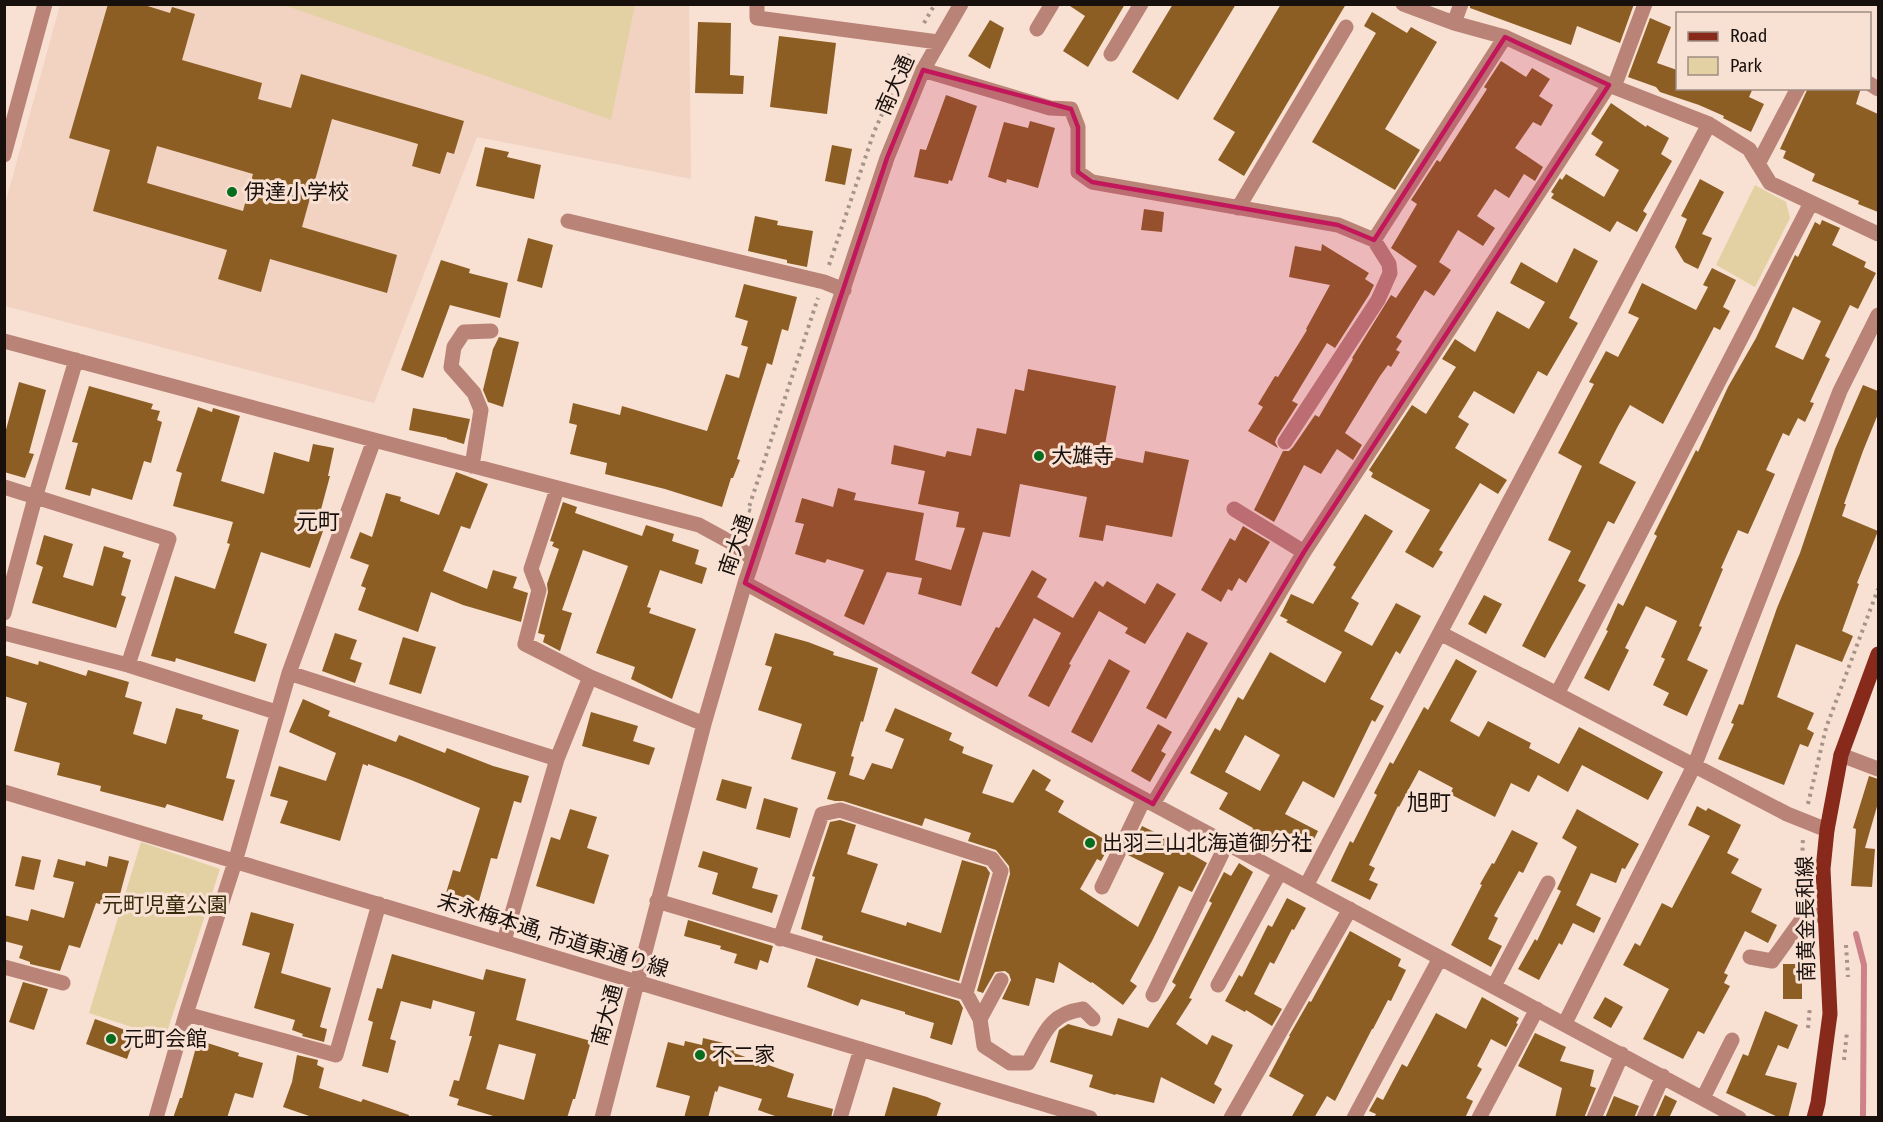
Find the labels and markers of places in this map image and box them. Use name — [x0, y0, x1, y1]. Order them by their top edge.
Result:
place label: 伊達小学校 — [244, 179, 349, 205]
marker: 伊達小学校 — [225, 185, 239, 199]
place label: 大雄寺 — [1051, 443, 1114, 469]
marker: 大雄寺 — [1032, 449, 1046, 463]
place label: 出羽三山北海道御分社 — [1102, 830, 1312, 856]
marker: 出羽三山北海道御分社 — [1083, 836, 1097, 850]
place label: 元町会館 — [123, 1026, 207, 1052]
marker: 元町会館 — [104, 1032, 118, 1046]
place label: 不二家 — [712, 1042, 775, 1068]
marker: 不二家 — [693, 1048, 707, 1062]

